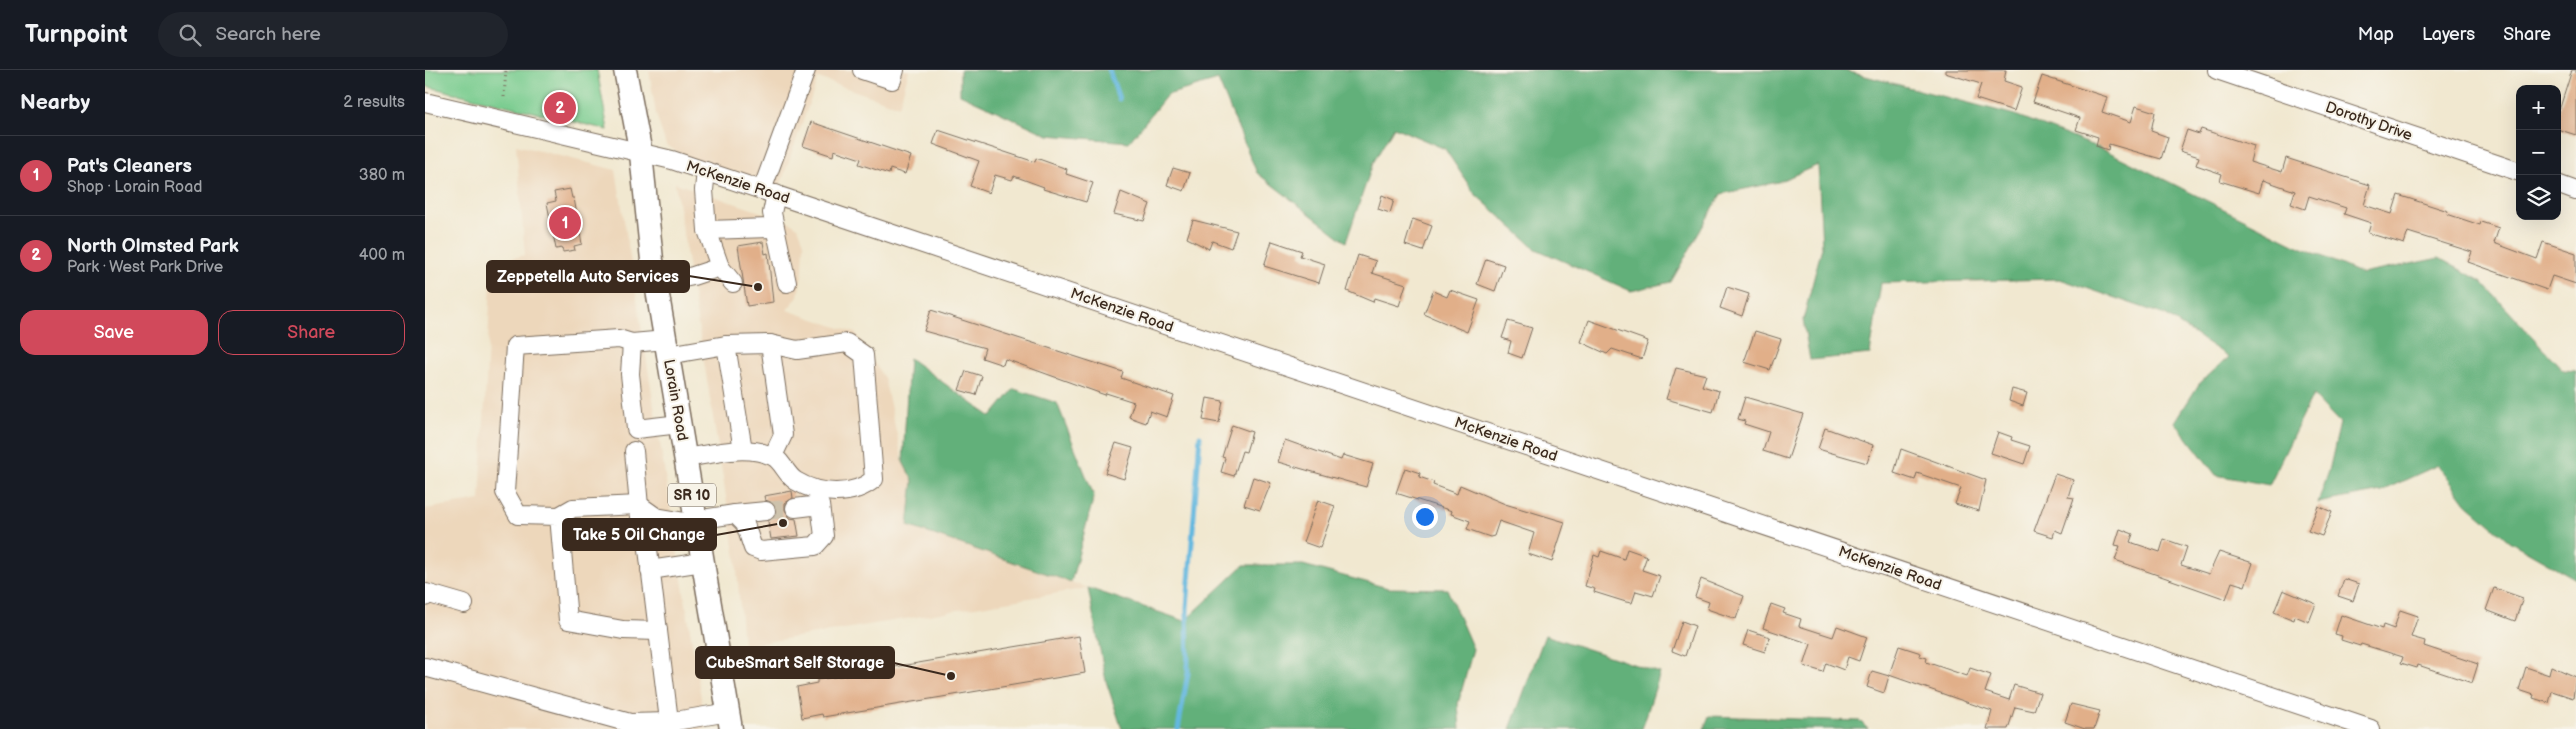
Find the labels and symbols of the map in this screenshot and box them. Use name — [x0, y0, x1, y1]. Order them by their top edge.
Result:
pin: 2 — [544, 89, 576, 127]
street label: Dorothy Drive — [2323, 98, 2415, 145]
street label: McKenzie Road — [684, 157, 792, 208]
pin: 1 — [549, 204, 581, 242]
callout: Zeppetella Auto Services — [487, 261, 689, 292]
text: Zeppetella Auto Services — [497, 268, 679, 287]
street label: McKenzie Road — [1068, 284, 1176, 337]
street label: Lorain Road — [659, 358, 692, 442]
street label: McKenzie Road — [1452, 413, 1560, 466]
road number: SR 10 — [668, 484, 716, 506]
your location — [1412, 504, 1438, 530]
callout: Take 5 Oil Change — [563, 519, 716, 550]
text: Take 5 Oil Change — [573, 526, 705, 545]
street label: McKenzie Road — [1836, 542, 1944, 595]
callout: CubeSmart Self Storage — [696, 647, 894, 678]
text: CubeSmart Self Storage — [706, 654, 884, 673]

